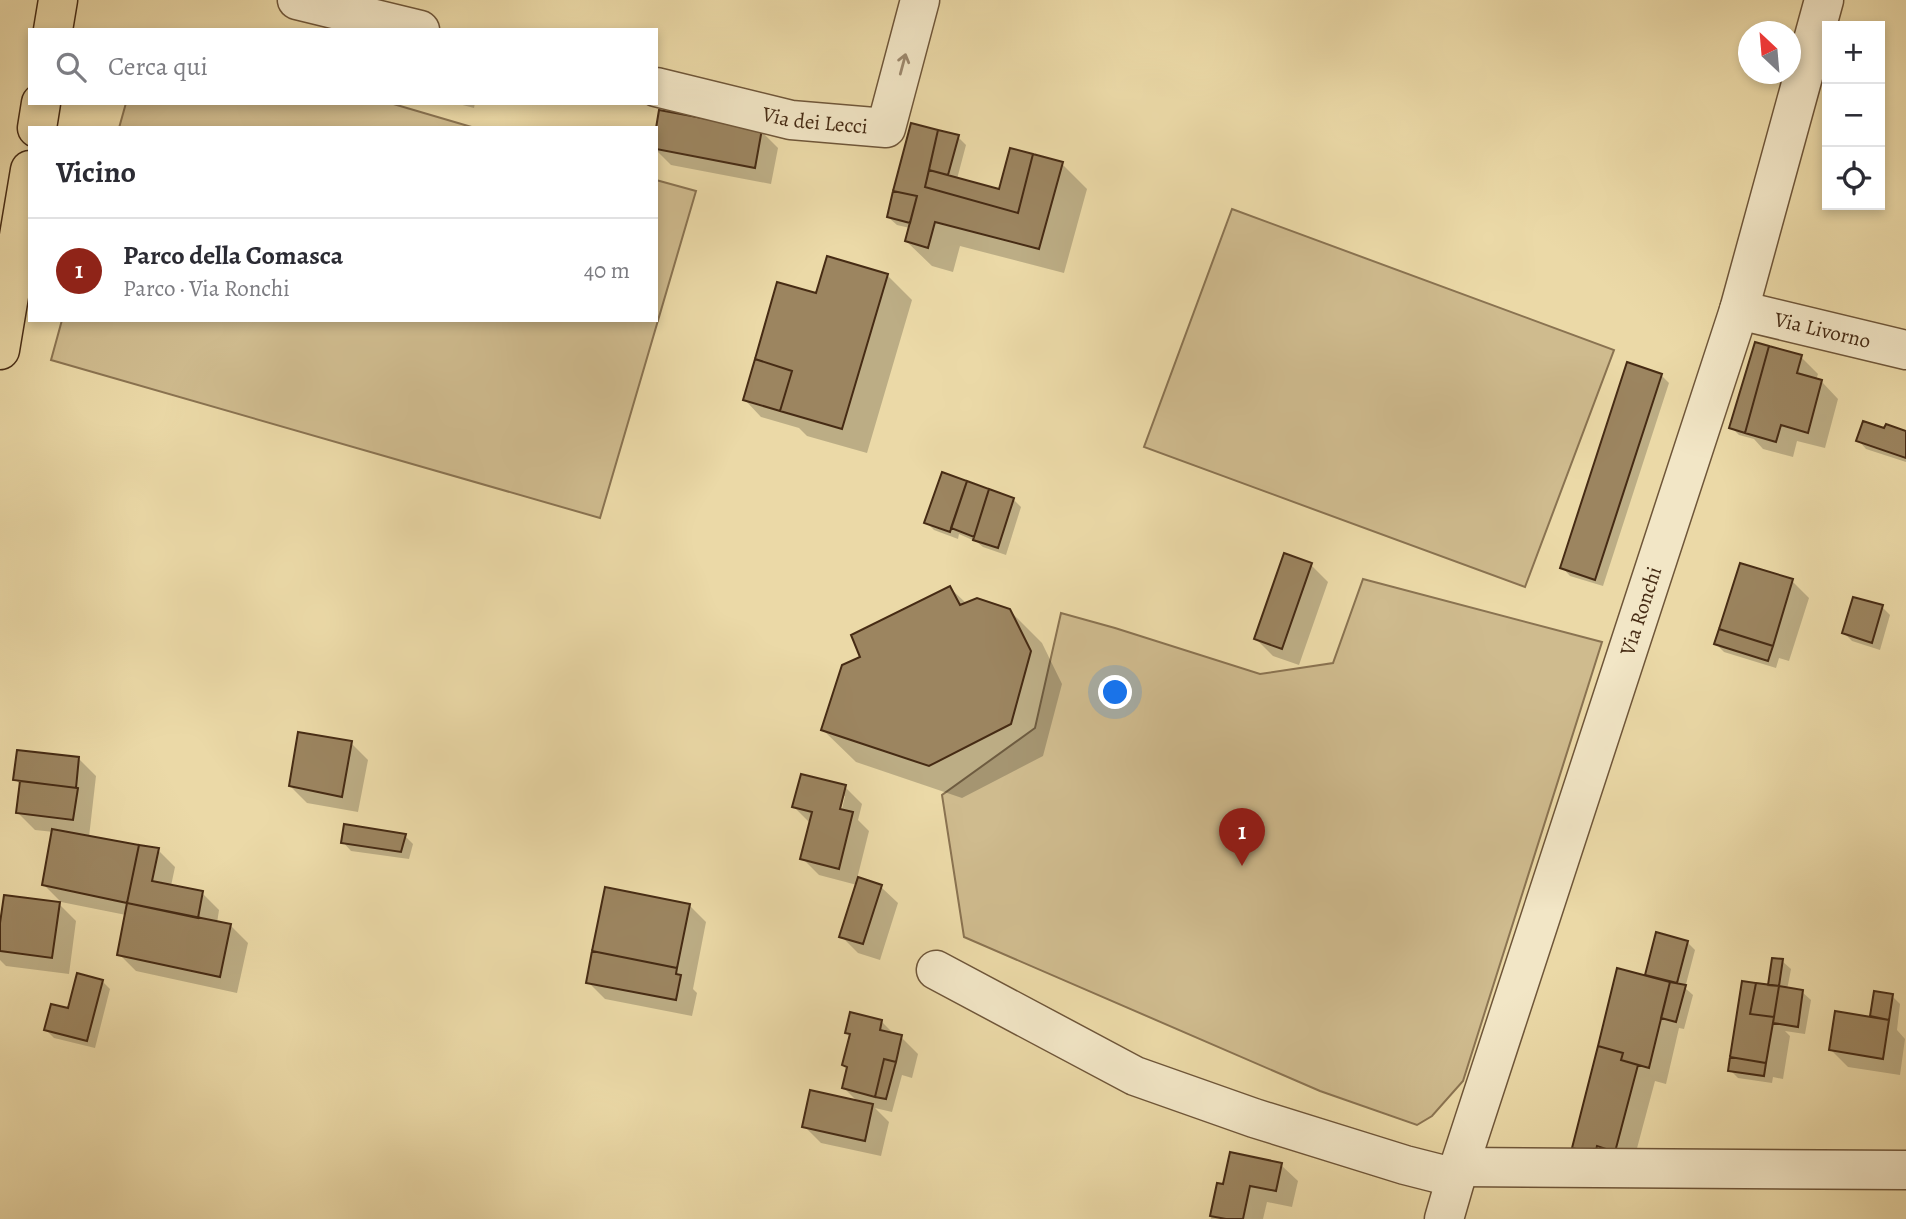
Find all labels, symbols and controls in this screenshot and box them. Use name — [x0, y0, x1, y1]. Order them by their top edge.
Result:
north arrow — [1738, 21, 1801, 84]
map controls — [1822, 21, 1885, 210]
button: + — [1822, 21, 1885, 84]
search box — [28, 28, 658, 105]
icon: search — [52, 48, 90, 86]
text: Cerca qui — [108, 49, 208, 84]
one-way arrow — [897, 53, 910, 76]
button: − — [1822, 84, 1885, 147]
street label: Via dei Lecci — [758, 99, 869, 140]
button: locate — [1822, 147, 1885, 210]
text: Vicino — [56, 152, 136, 192]
text: Parco della Comasca — [123, 238, 343, 273]
text: 1 — [75, 255, 83, 286]
text: 40 m — [584, 255, 630, 286]
text: Parco · Via Ronchi — [123, 273, 290, 304]
street label: Via Livorno — [1771, 305, 1874, 355]
street label: Via Ronchi — [1613, 563, 1668, 660]
your location — [1098, 675, 1132, 709]
pin: 1 — [1219, 808, 1265, 866]

